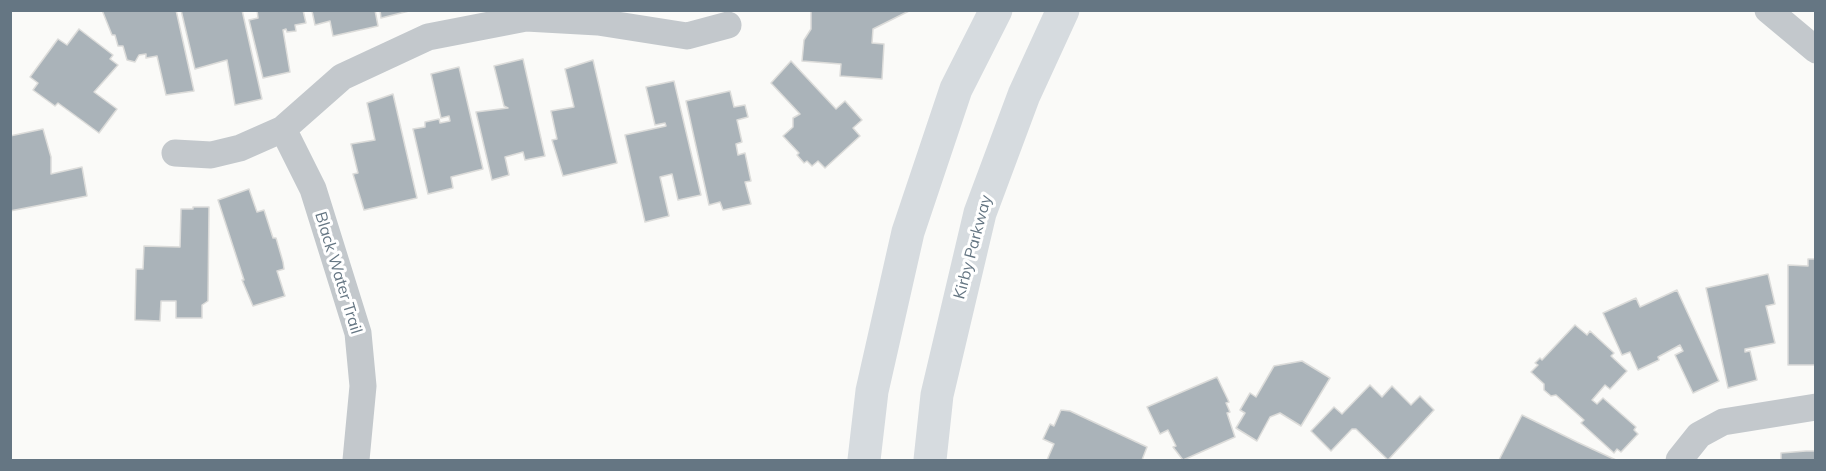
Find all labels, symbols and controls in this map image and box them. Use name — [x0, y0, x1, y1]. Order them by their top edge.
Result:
street label: Kirby Parkway — [950, 193, 996, 301]
street label: Black Water Trail — [310, 210, 366, 336]

